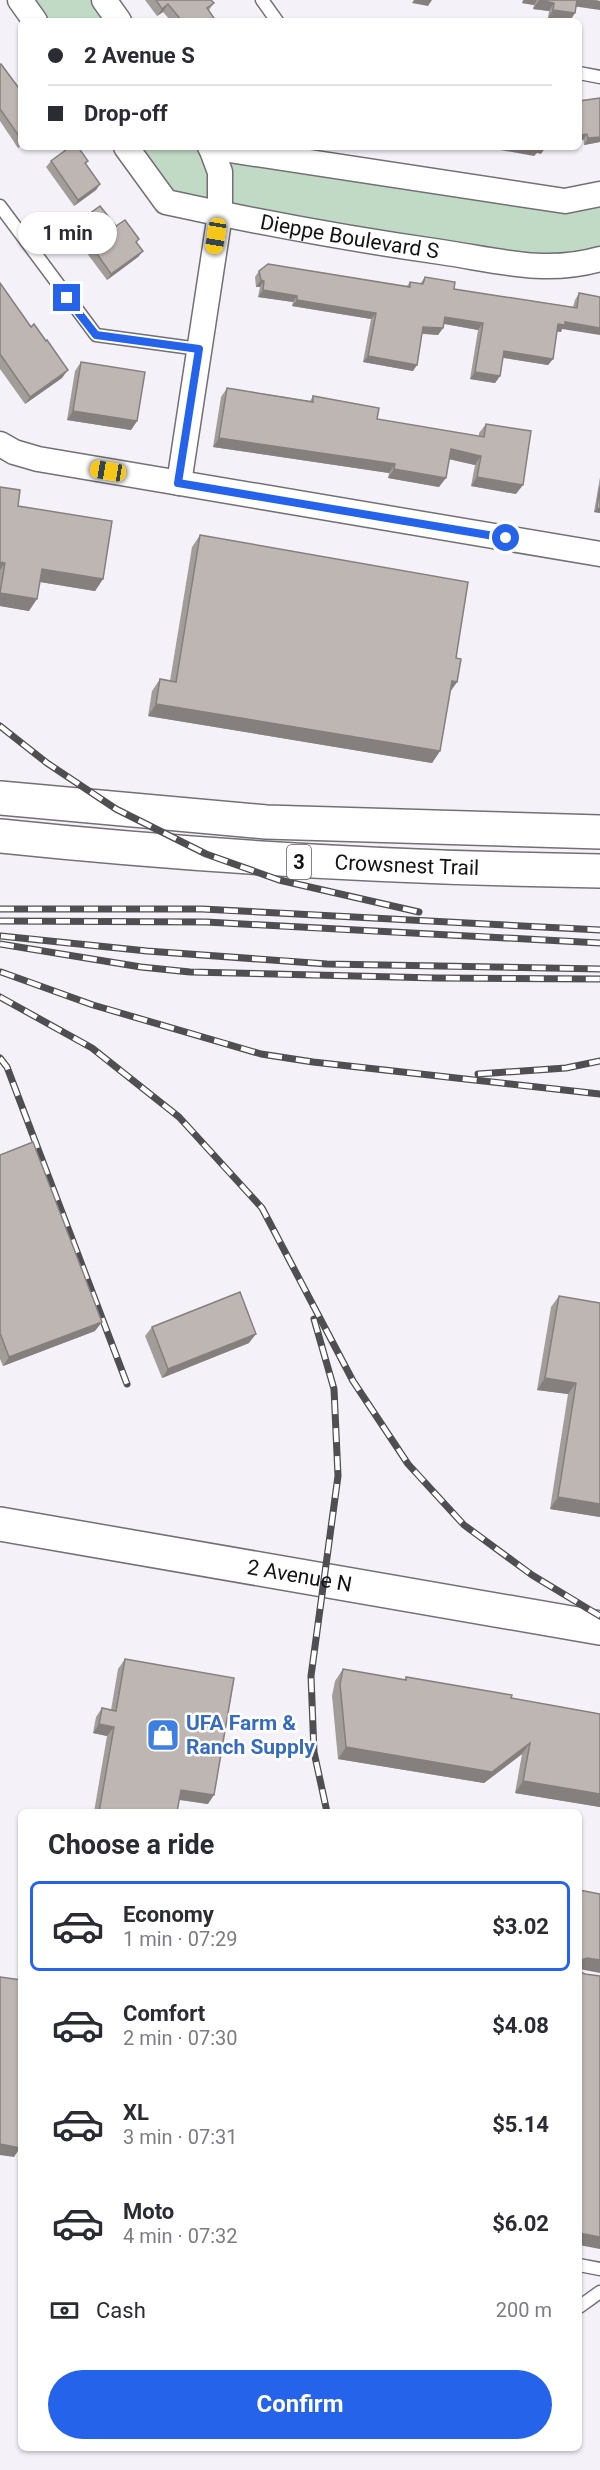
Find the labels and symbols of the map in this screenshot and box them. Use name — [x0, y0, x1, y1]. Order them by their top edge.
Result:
street label: Dieppe Boulevard S — [258, 210, 441, 264]
callout: 1 min — [17, 211, 116, 253]
car — [204, 217, 228, 255]
route end — [53, 284, 80, 311]
car — [89, 459, 127, 483]
route start — [492, 524, 519, 551]
road number: 3 — [287, 845, 311, 879]
street label: Crowsnest Trail — [334, 850, 479, 880]
street label: 2 Avenue N — [245, 1555, 354, 1597]
place label: UFA Farm & Ranch Supply — [186, 1711, 315, 1759]
shop icon: UFA Farm & Ranch Supply — [145, 1717, 181, 1753]

